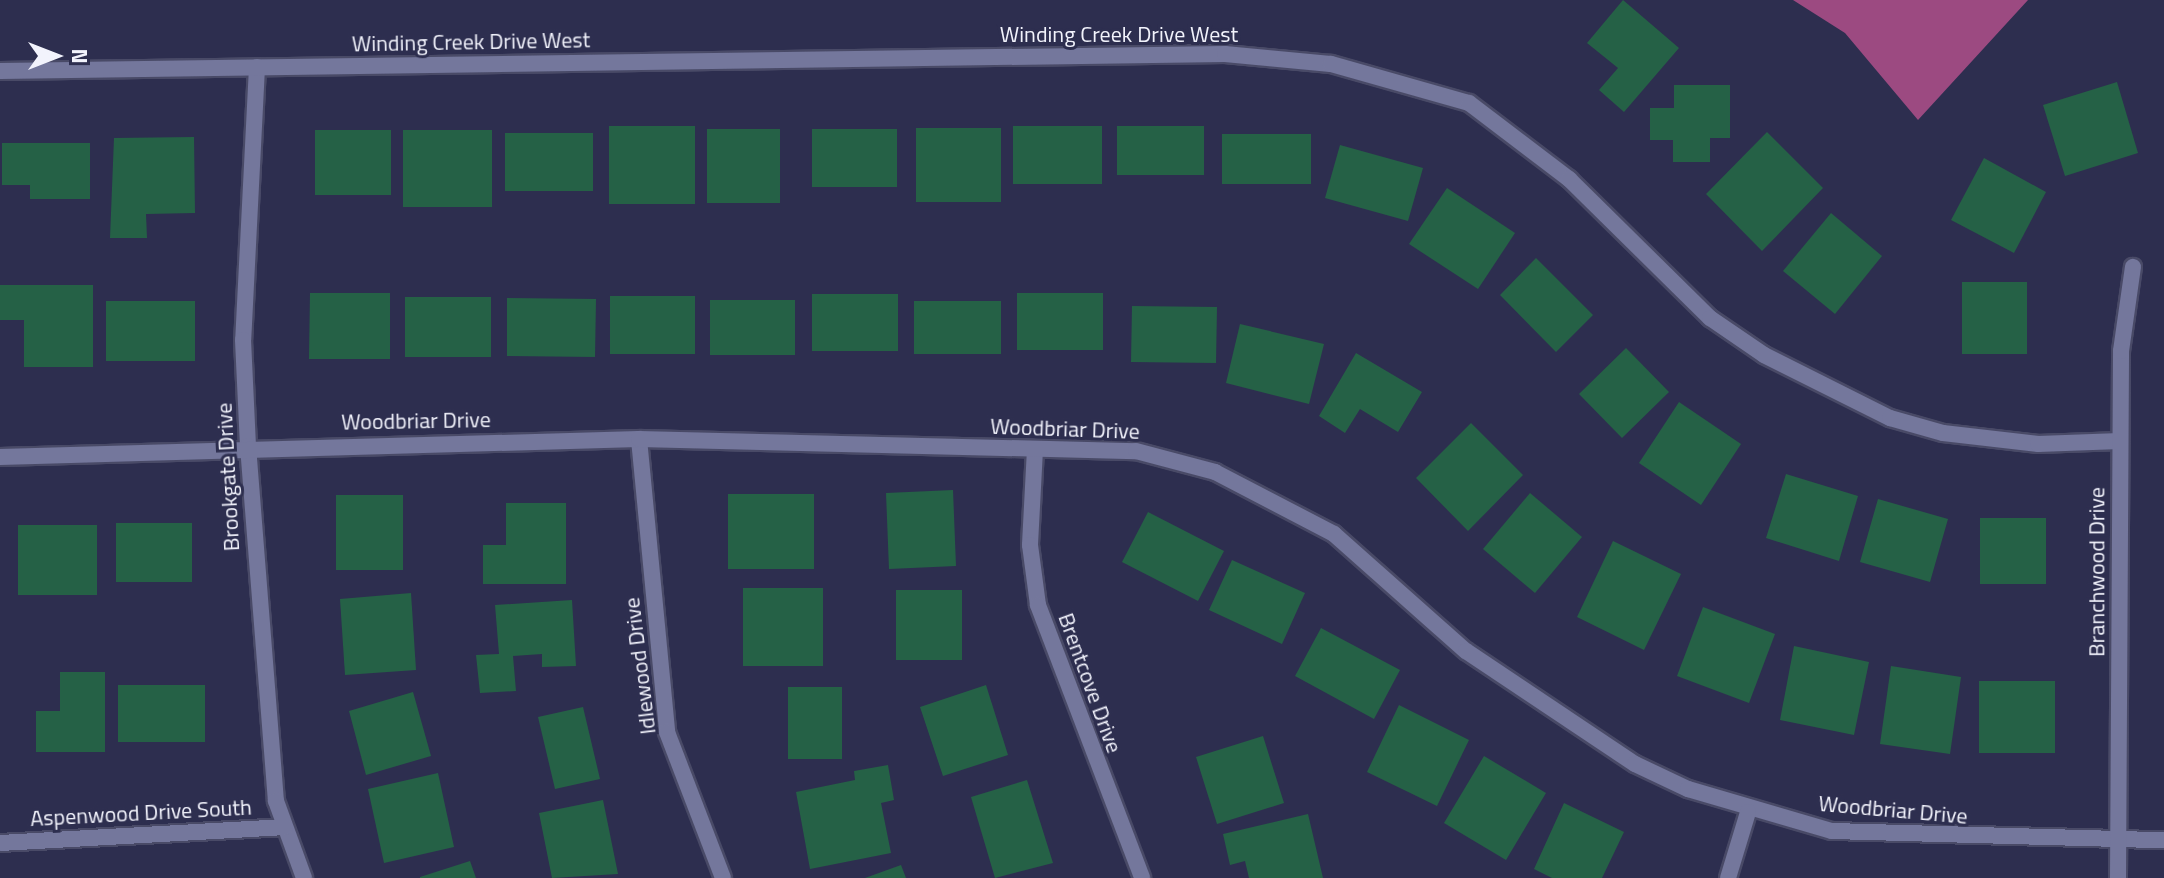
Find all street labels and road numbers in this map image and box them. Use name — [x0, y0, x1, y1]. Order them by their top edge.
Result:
street label: Winding Creek Drive West — [1000, 22, 1238, 48]
street label: Winding Creek Drive West — [352, 27, 590, 57]
street label: Brookgate Drive — [211, 402, 245, 552]
street label: Woodbriar Drive — [341, 406, 491, 436]
street label: Woodbriar Drive — [990, 413, 1140, 445]
street label: Branchwood Drive — [2084, 487, 2110, 657]
street label: Idlewood Drive — [619, 596, 661, 736]
street label: Brentcove Drive — [1052, 609, 1128, 757]
street label: Woodbriar Drive — [1817, 790, 1969, 830]
street label: Aspenwood Drive South — [30, 794, 252, 832]

